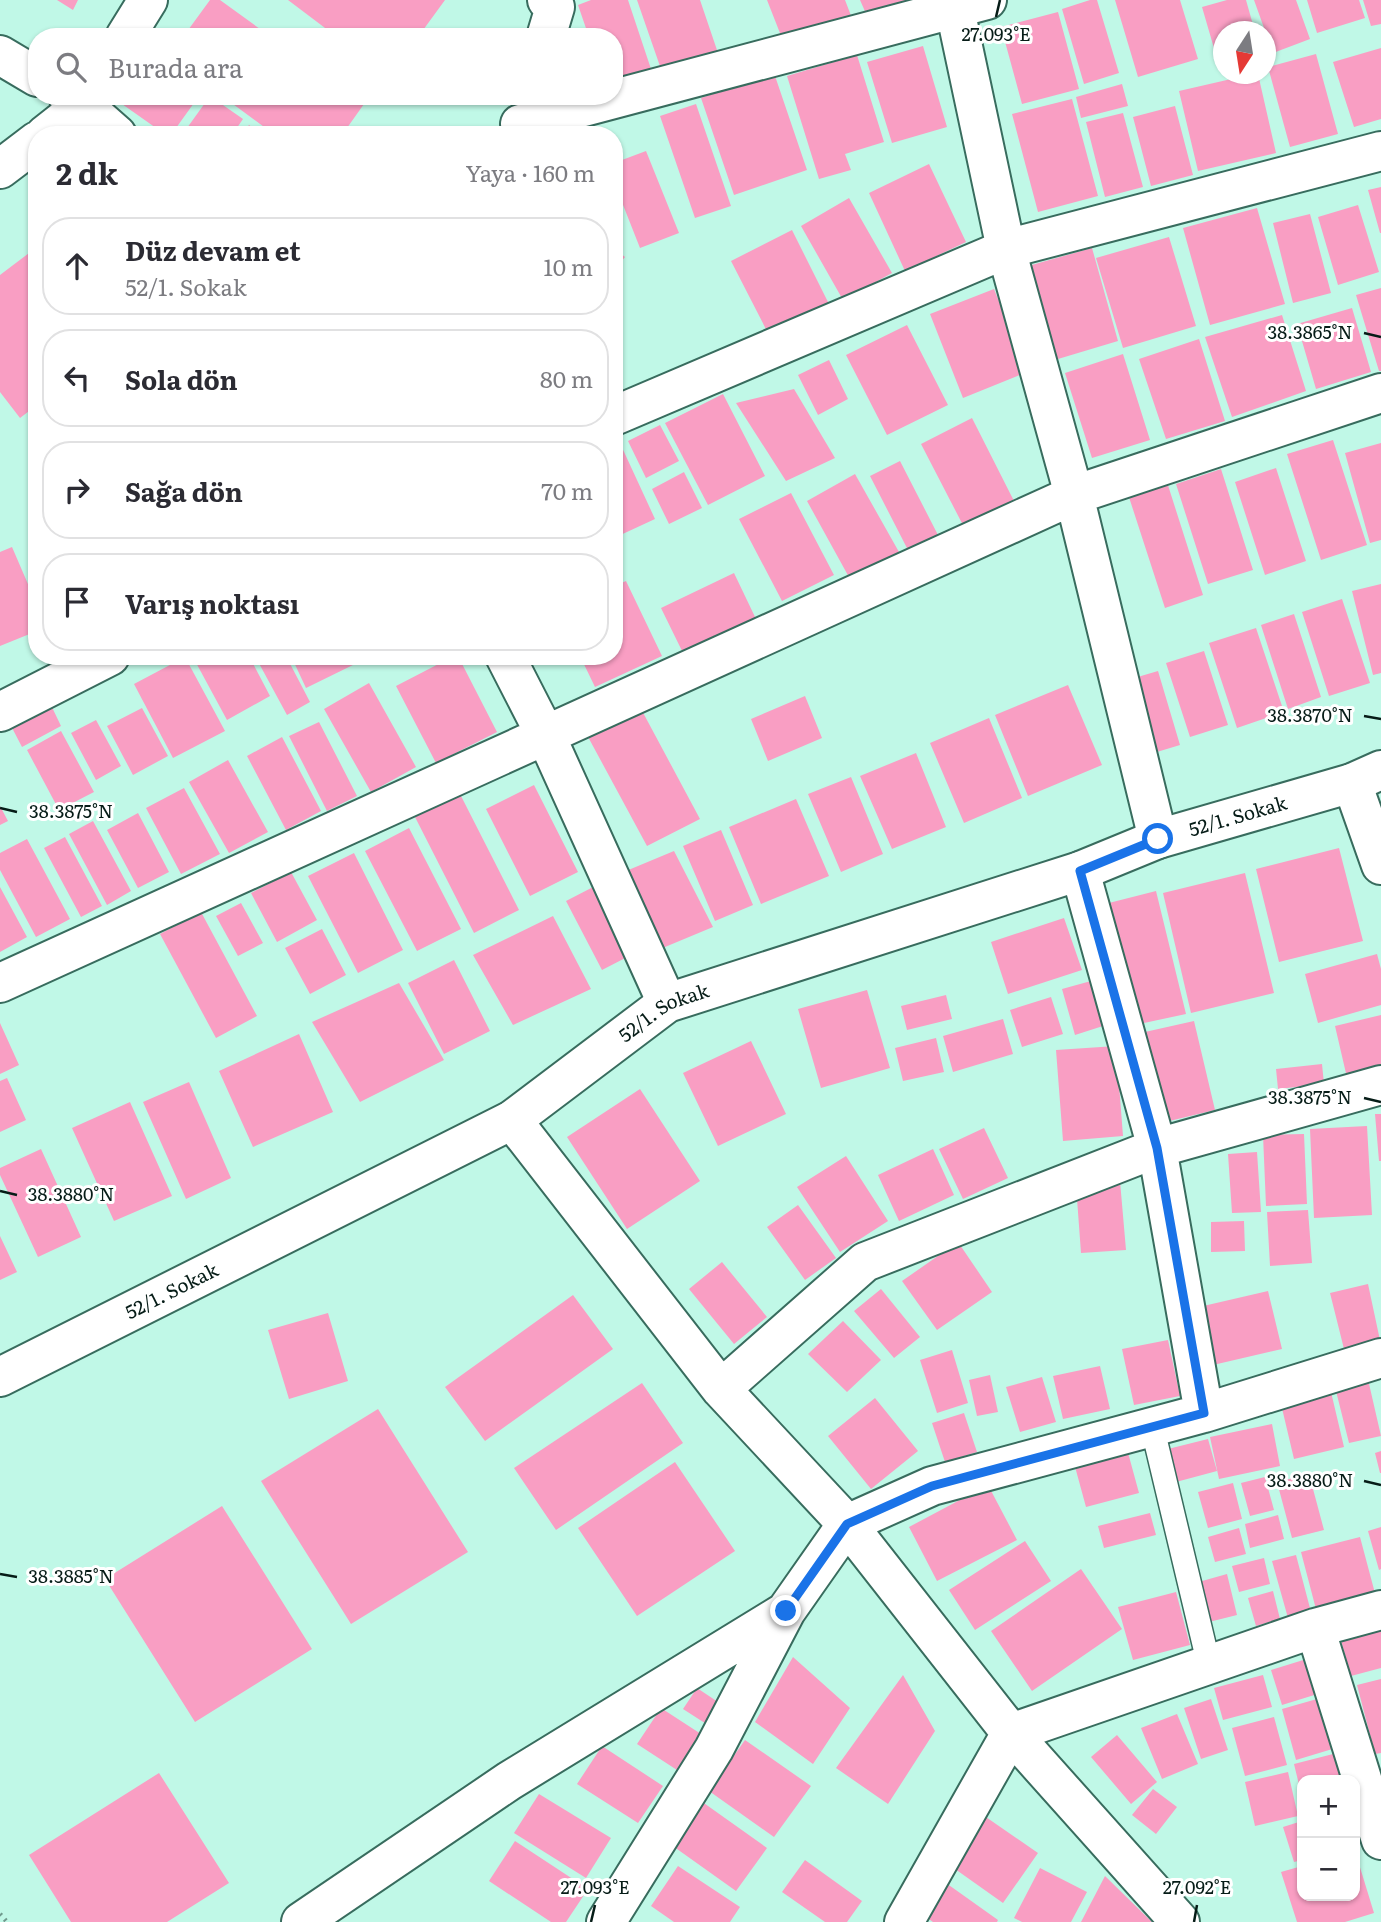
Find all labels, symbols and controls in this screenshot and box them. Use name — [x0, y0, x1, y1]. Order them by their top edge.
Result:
text: 27.093°E — [961, 20, 1031, 47]
north arrow — [1213, 21, 1276, 84]
search box — [28, 28, 623, 105]
text: Burada ara — [108, 47, 243, 86]
icon: search — [52, 48, 90, 86]
text: 2 dk — [56, 150, 118, 194]
text: Yaya · 160 m — [466, 155, 595, 189]
text: Düz devam et — [125, 230, 301, 269]
icon: ahead — [58, 247, 96, 285]
text: 10 m — [543, 249, 593, 283]
text: 52/1. Sokak — [125, 269, 247, 303]
text: 38.3865°N — [1267, 318, 1353, 345]
icon: left — [58, 359, 96, 397]
text: Sola dön — [125, 359, 238, 398]
text: 80 m — [540, 361, 593, 395]
icon: right — [58, 471, 96, 509]
text: Sağa dön — [125, 471, 243, 510]
text: 70 m — [541, 473, 593, 507]
icon: arrive — [58, 583, 96, 621]
text: Varış noktası — [125, 583, 299, 622]
text: 38.3870°N — [1267, 701, 1353, 728]
street label: 52/1. Sokak — [1185, 787, 1290, 842]
text: 38.3875°N — [29, 797, 113, 824]
route start — [1142, 823, 1173, 854]
street label: 52/1. Sokak — [612, 975, 713, 1048]
text: 38.3875°N — [1268, 1083, 1352, 1110]
text: 38.3880°N — [28, 1180, 114, 1207]
street label: 52/1. Sokak — [120, 1255, 223, 1325]
text: 38.3880°N — [1267, 1466, 1353, 1493]
text: 38.3885°N — [28, 1562, 114, 1589]
route end — [770, 1595, 801, 1626]
map controls — [1297, 1775, 1360, 1901]
button: + — [1297, 1775, 1360, 1838]
button: − — [1297, 1838, 1360, 1901]
text: 27.093°E — [560, 1873, 630, 1900]
text: 27.092°E — [1163, 1873, 1231, 1900]

